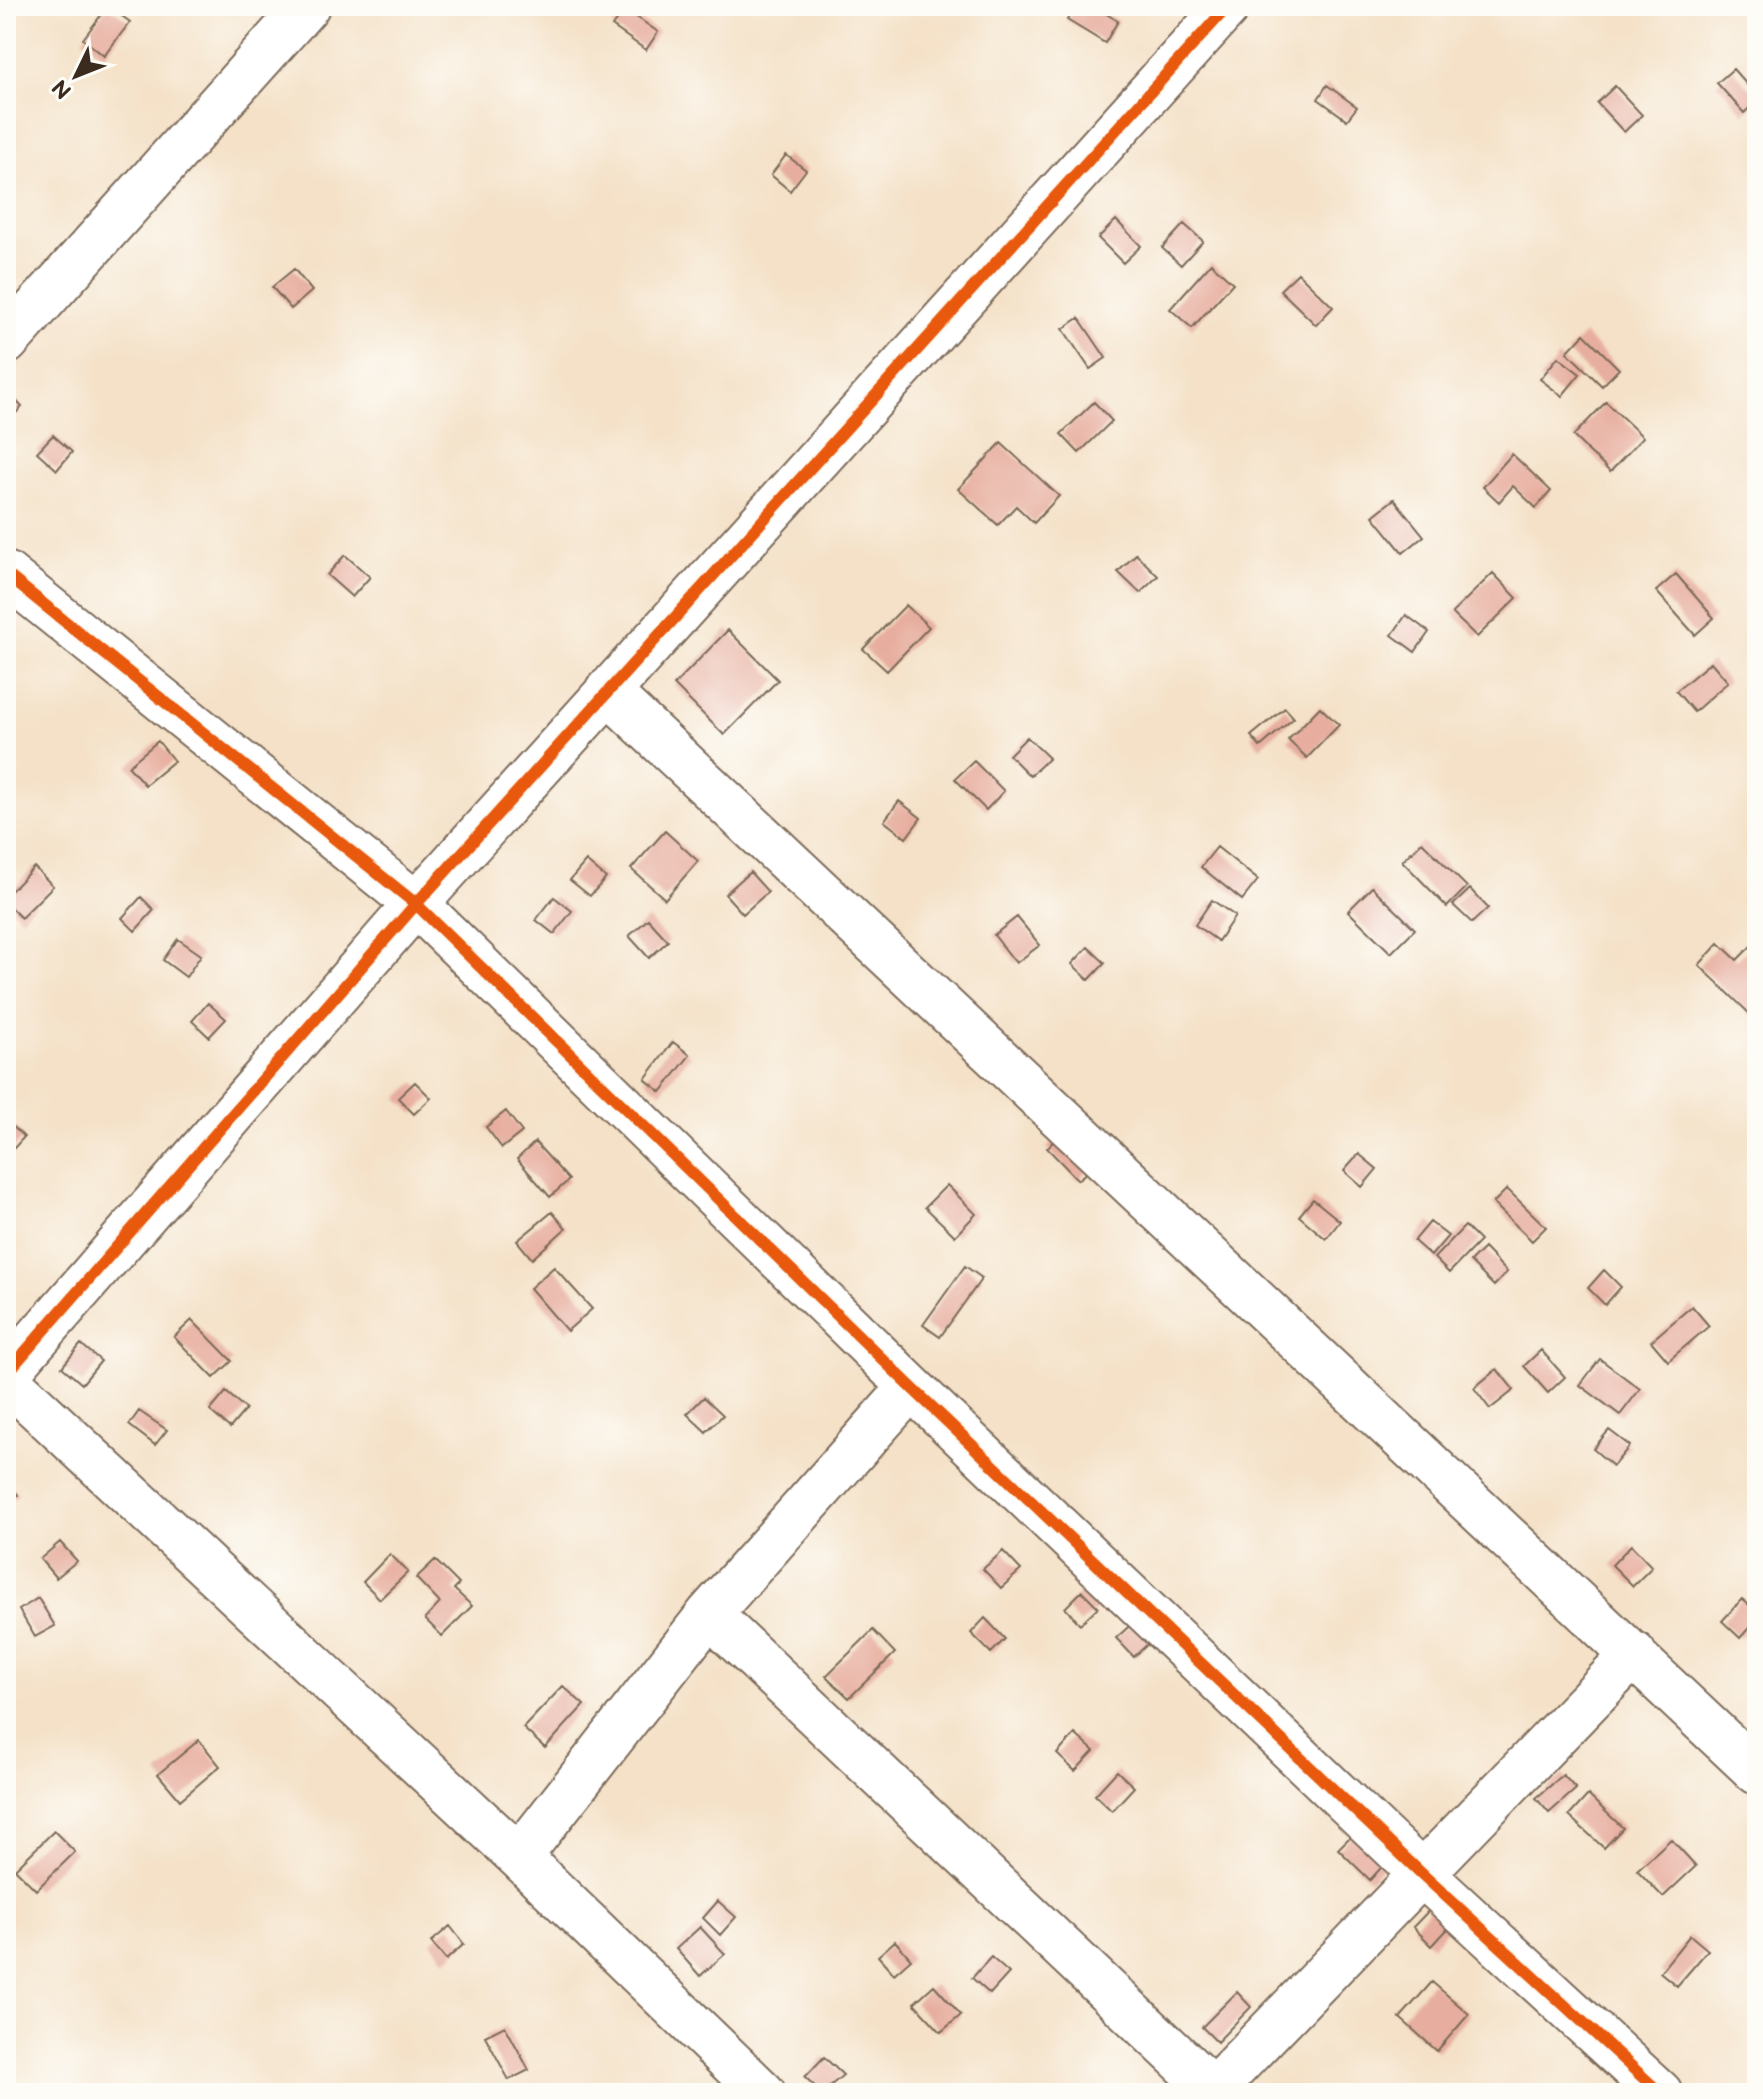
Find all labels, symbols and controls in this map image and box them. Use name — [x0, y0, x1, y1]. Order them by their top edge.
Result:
north arrow — [36, 36, 116, 116]
text: N — [47, 73, 78, 104]

